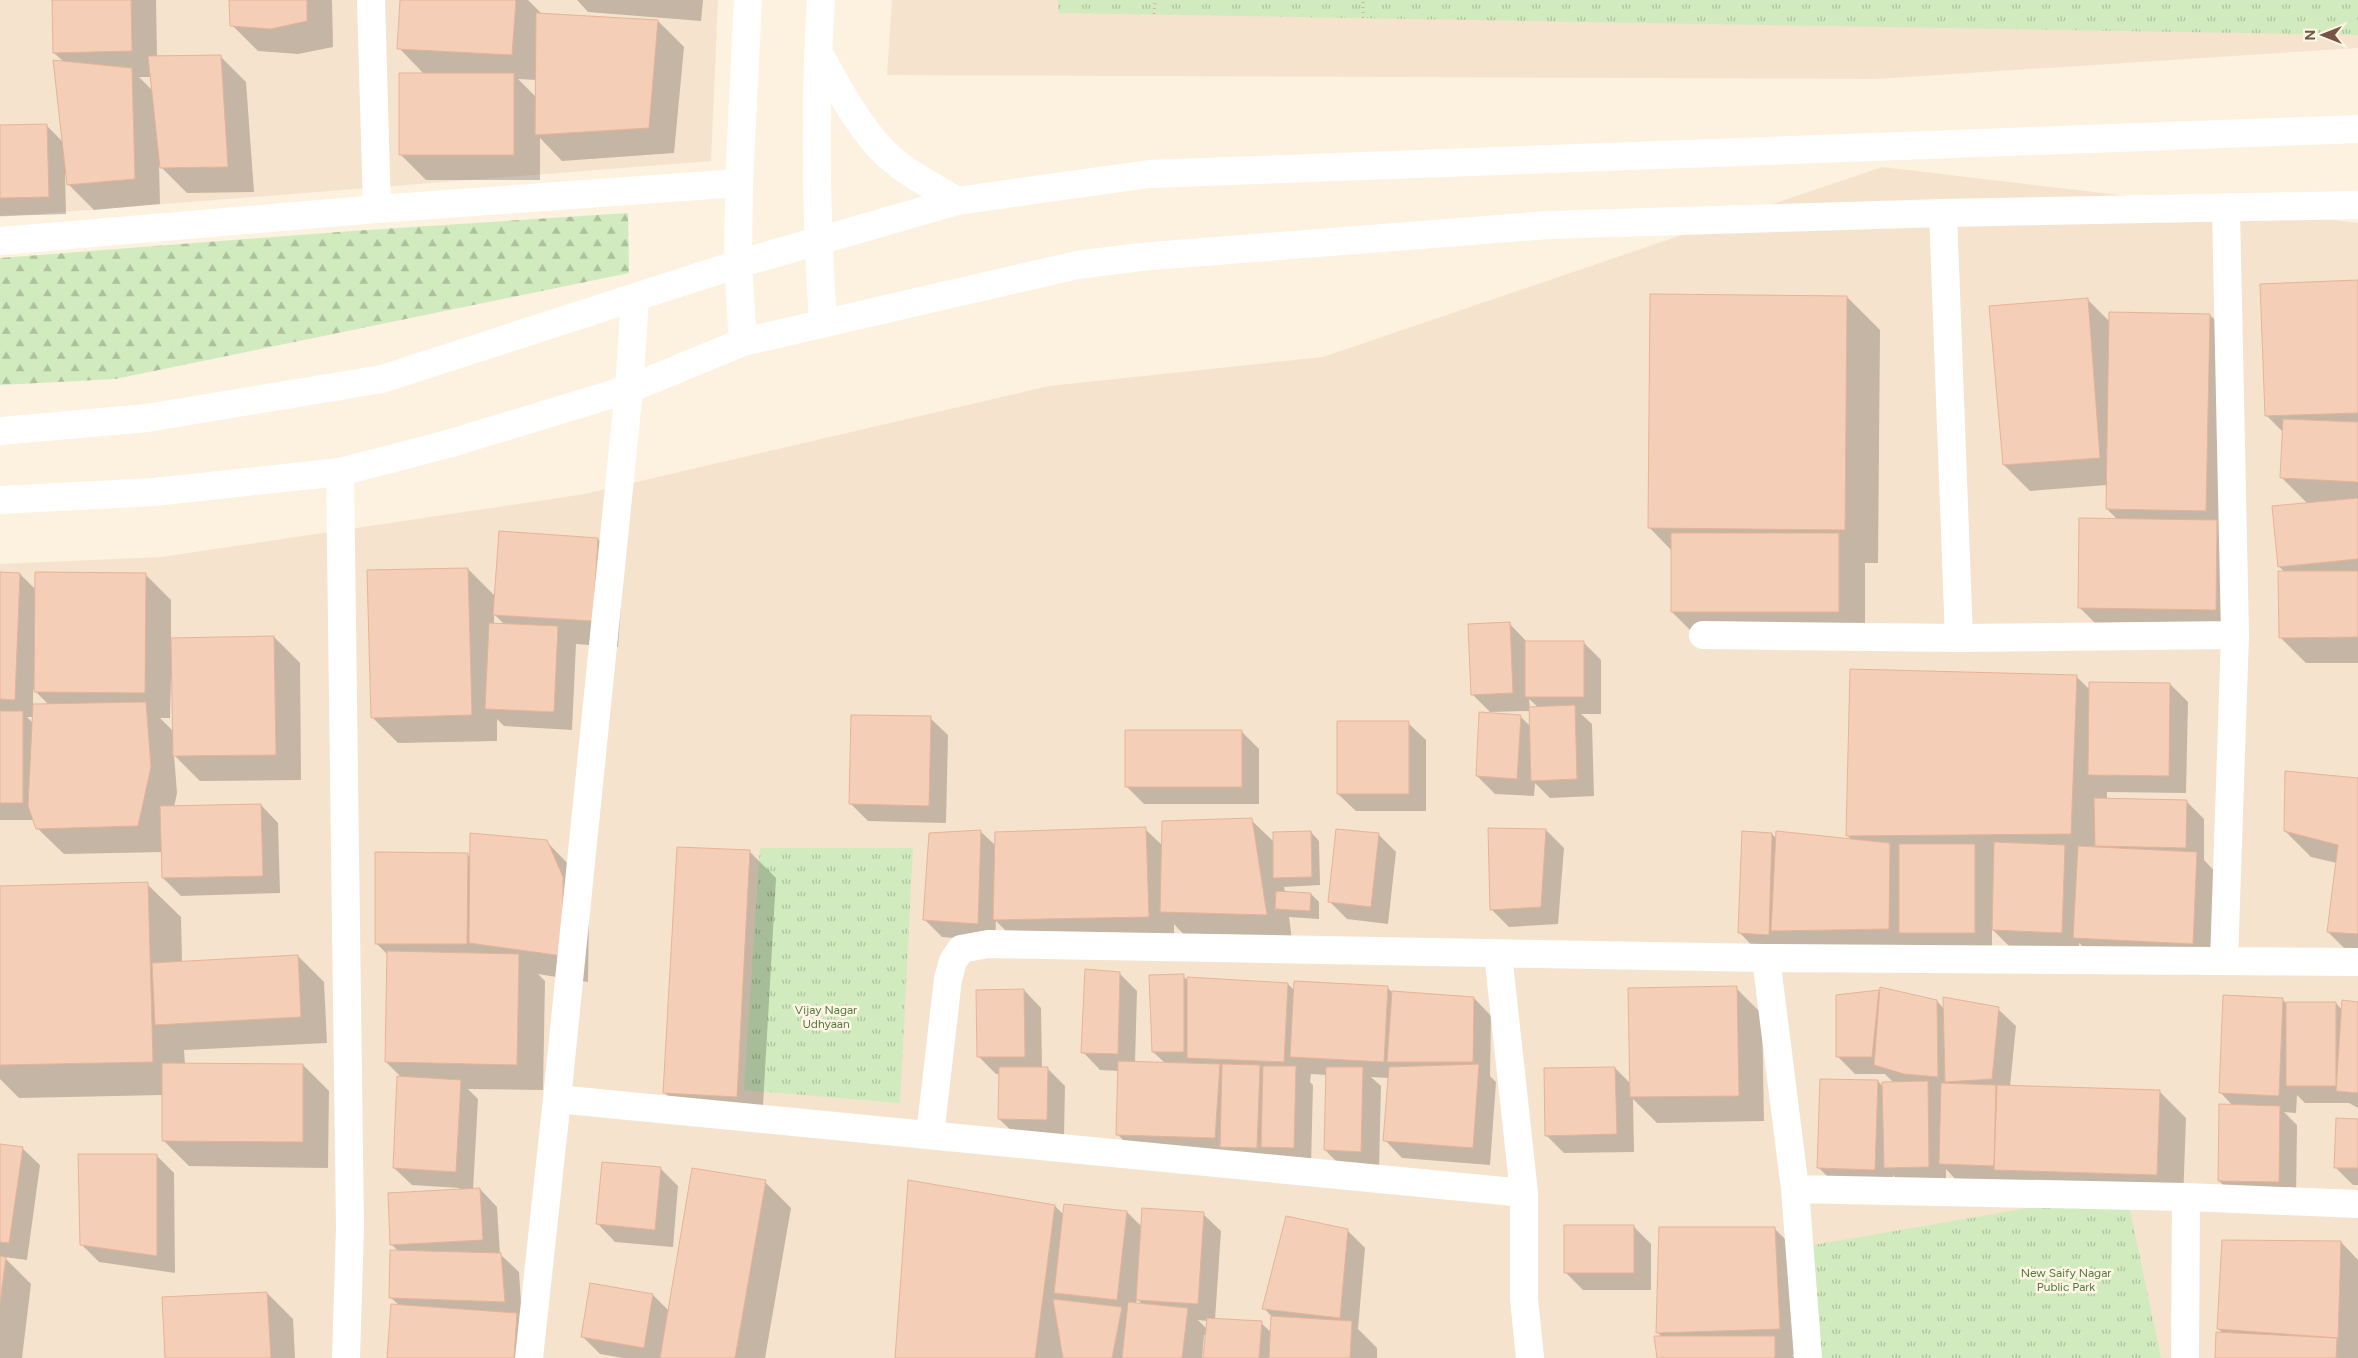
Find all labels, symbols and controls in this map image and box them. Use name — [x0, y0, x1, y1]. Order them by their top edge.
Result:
north arrow — [2298, 10, 2348, 60]
text: N — [2302, 30, 2319, 40]
park label: Vijay Nagar Udhyaan — [795, 1003, 857, 1031]
park label: New Saify Nagar Public Park — [2021, 1266, 2111, 1294]

